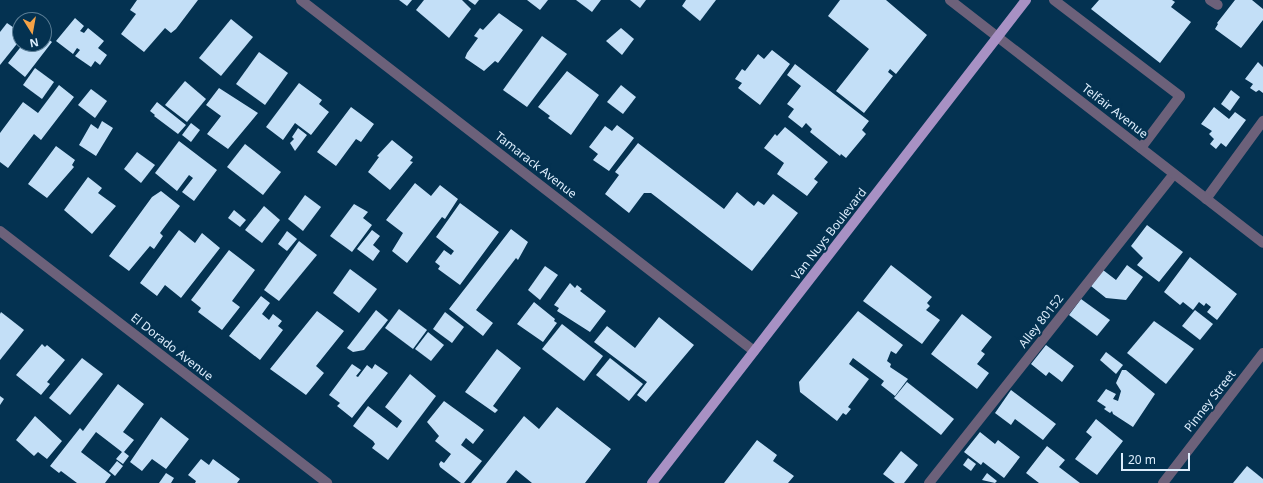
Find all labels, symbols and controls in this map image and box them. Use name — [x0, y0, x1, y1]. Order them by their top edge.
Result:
north arrow — [12, 12, 52, 52]
text: N — [28, 35, 40, 52]
street label: Telfair Avenue — [1079, 81, 1151, 141]
street label: Tamarack Avenue — [492, 129, 580, 201]
street label: Van Nuys Boulevard — [789, 185, 869, 283]
street label: Alley 80152 — [1016, 291, 1066, 351]
street label: El Dorado Avenue — [128, 310, 216, 384]
street label: Pinney Street — [1181, 367, 1239, 435]
scale bar — [1123, 445, 1192, 471]
text: 20 m — [1128, 451, 1156, 468]

